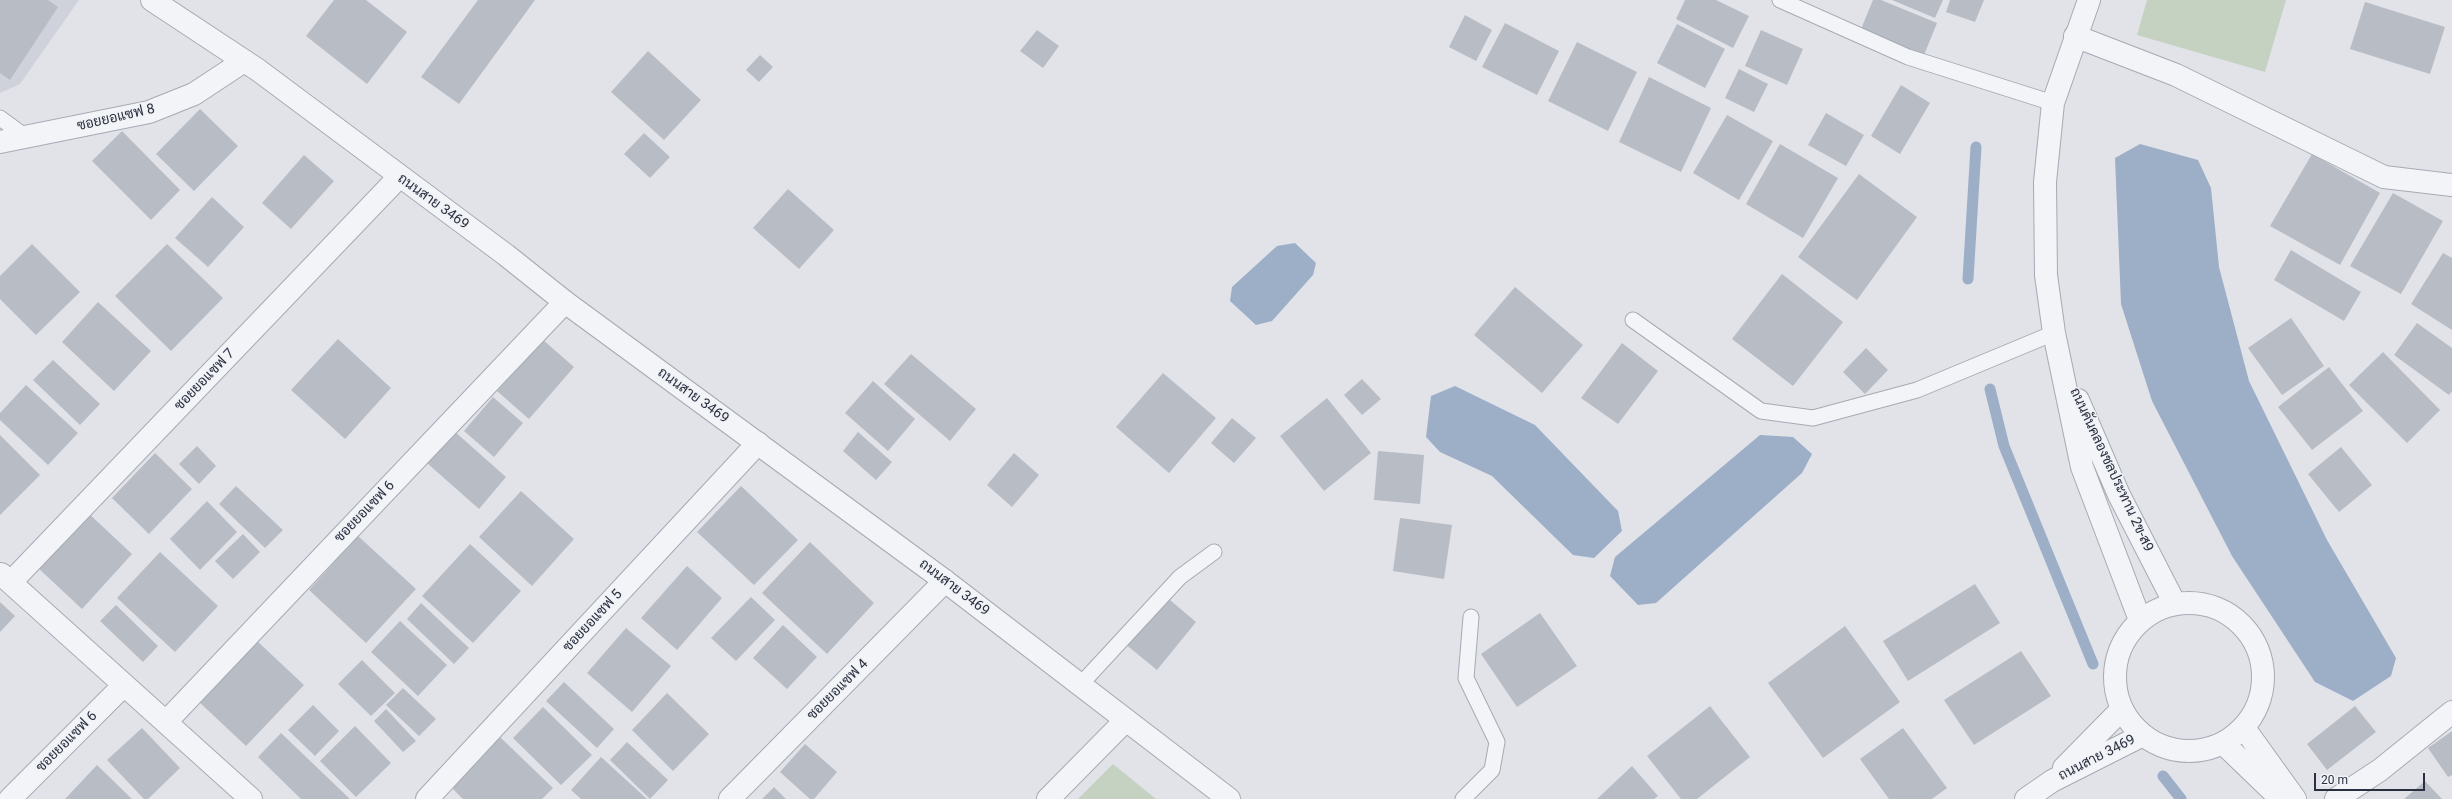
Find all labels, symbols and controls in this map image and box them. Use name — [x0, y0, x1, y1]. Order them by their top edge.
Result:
street label: ซอยยอแซฟ 8 — [76, 101, 156, 135]
street label: ถนนสาย 3469 — [394, 171, 472, 233]
street label: ซอยยอแซฟ 7 — [171, 346, 239, 414]
street label: ถนนสาย 3469 — [654, 365, 732, 427]
street label: ถนนคันคลองชลประทาน 2ข-ส9 — [2066, 385, 2156, 555]
street label: ซอยยอแซฟ 6 — [331, 478, 399, 546]
street label: ถนนสาย 3469 — [915, 556, 993, 620]
street label: ซอยยอแซฟ 5 — [560, 586, 626, 656]
street label: ซอยยอแซฟ 4 — [804, 656, 872, 724]
street label: ซอยยอแซฟ 6 — [33, 708, 101, 776]
street label: ถนนสาย 3469 — [2056, 731, 2138, 785]
scale bar — [2316, 765, 2427, 791]
text: 20 m — [2321, 773, 2348, 787]

